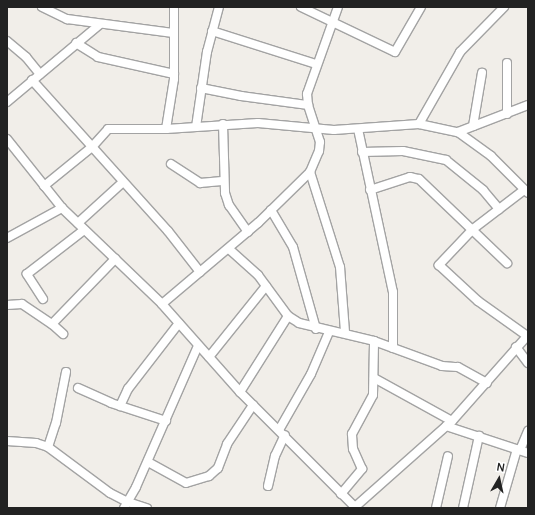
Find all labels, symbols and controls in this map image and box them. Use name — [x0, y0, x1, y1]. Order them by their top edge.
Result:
north arrow — [479, 459, 519, 499]
text: N — [496, 459, 506, 475]

